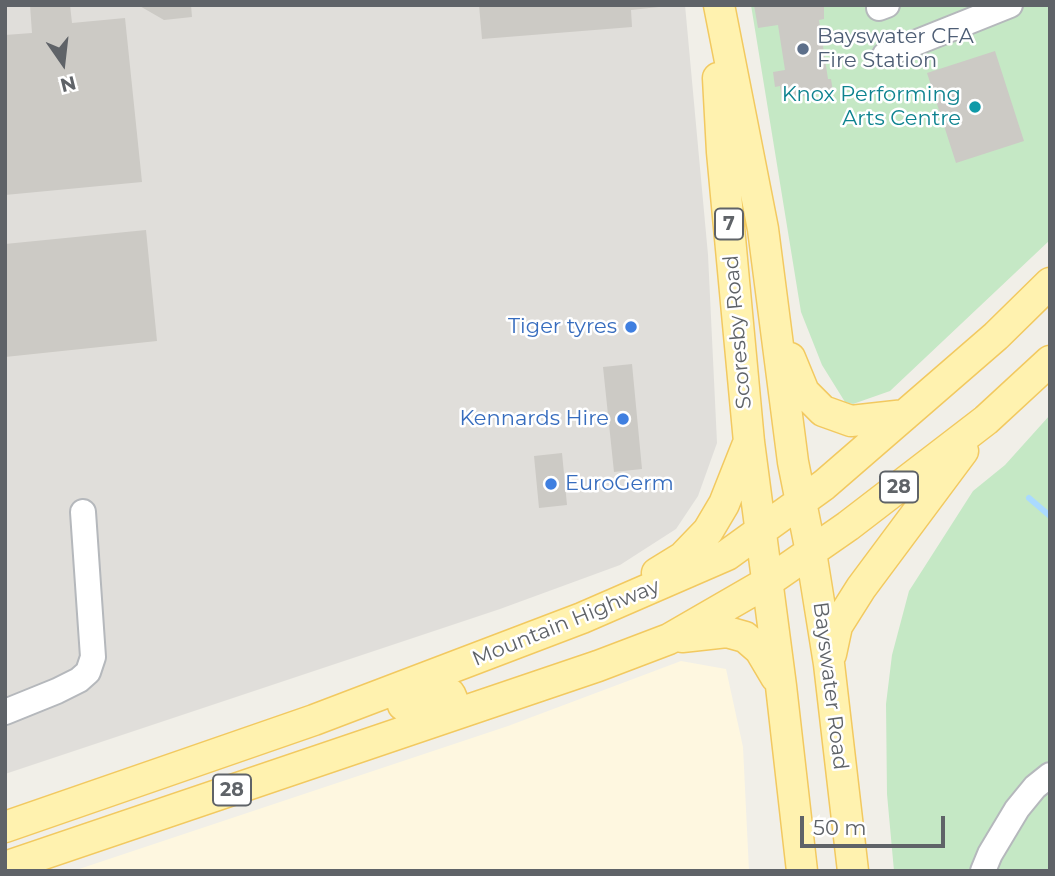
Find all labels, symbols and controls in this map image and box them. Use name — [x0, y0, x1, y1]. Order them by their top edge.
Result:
place label: Bayswater CFA Fire Station — [817, 24, 974, 74]
north arrow — [28, 28, 98, 98]
marker: Bayswater CFA Fire Station — [795, 41, 811, 57]
text: N — [58, 71, 78, 97]
place label: Knox Performing Arts Centre — [782, 82, 961, 132]
marker: Knox Performing Arts Centre — [967, 99, 983, 115]
road number: 7 — [715, 208, 743, 240]
street label: Scoresby Road — [719, 254, 757, 410]
place label: Tiger tyres — [508, 314, 617, 340]
marker: Tiger tyres — [623, 319, 639, 335]
place label: Kennards Hire — [459, 406, 609, 432]
marker: Kennards Hire — [615, 411, 631, 427]
place label: EuroGerm — [565, 471, 674, 497]
road number: 28 — [880, 472, 918, 502]
marker: EuroGerm — [543, 476, 559, 492]
street label: Mountain Highway — [469, 574, 663, 672]
street label: Bayswater Road — [807, 600, 853, 772]
road number: 28 — [213, 775, 251, 806]
scale bar — [803, 802, 948, 846]
text: 50 m — [813, 815, 867, 840]

